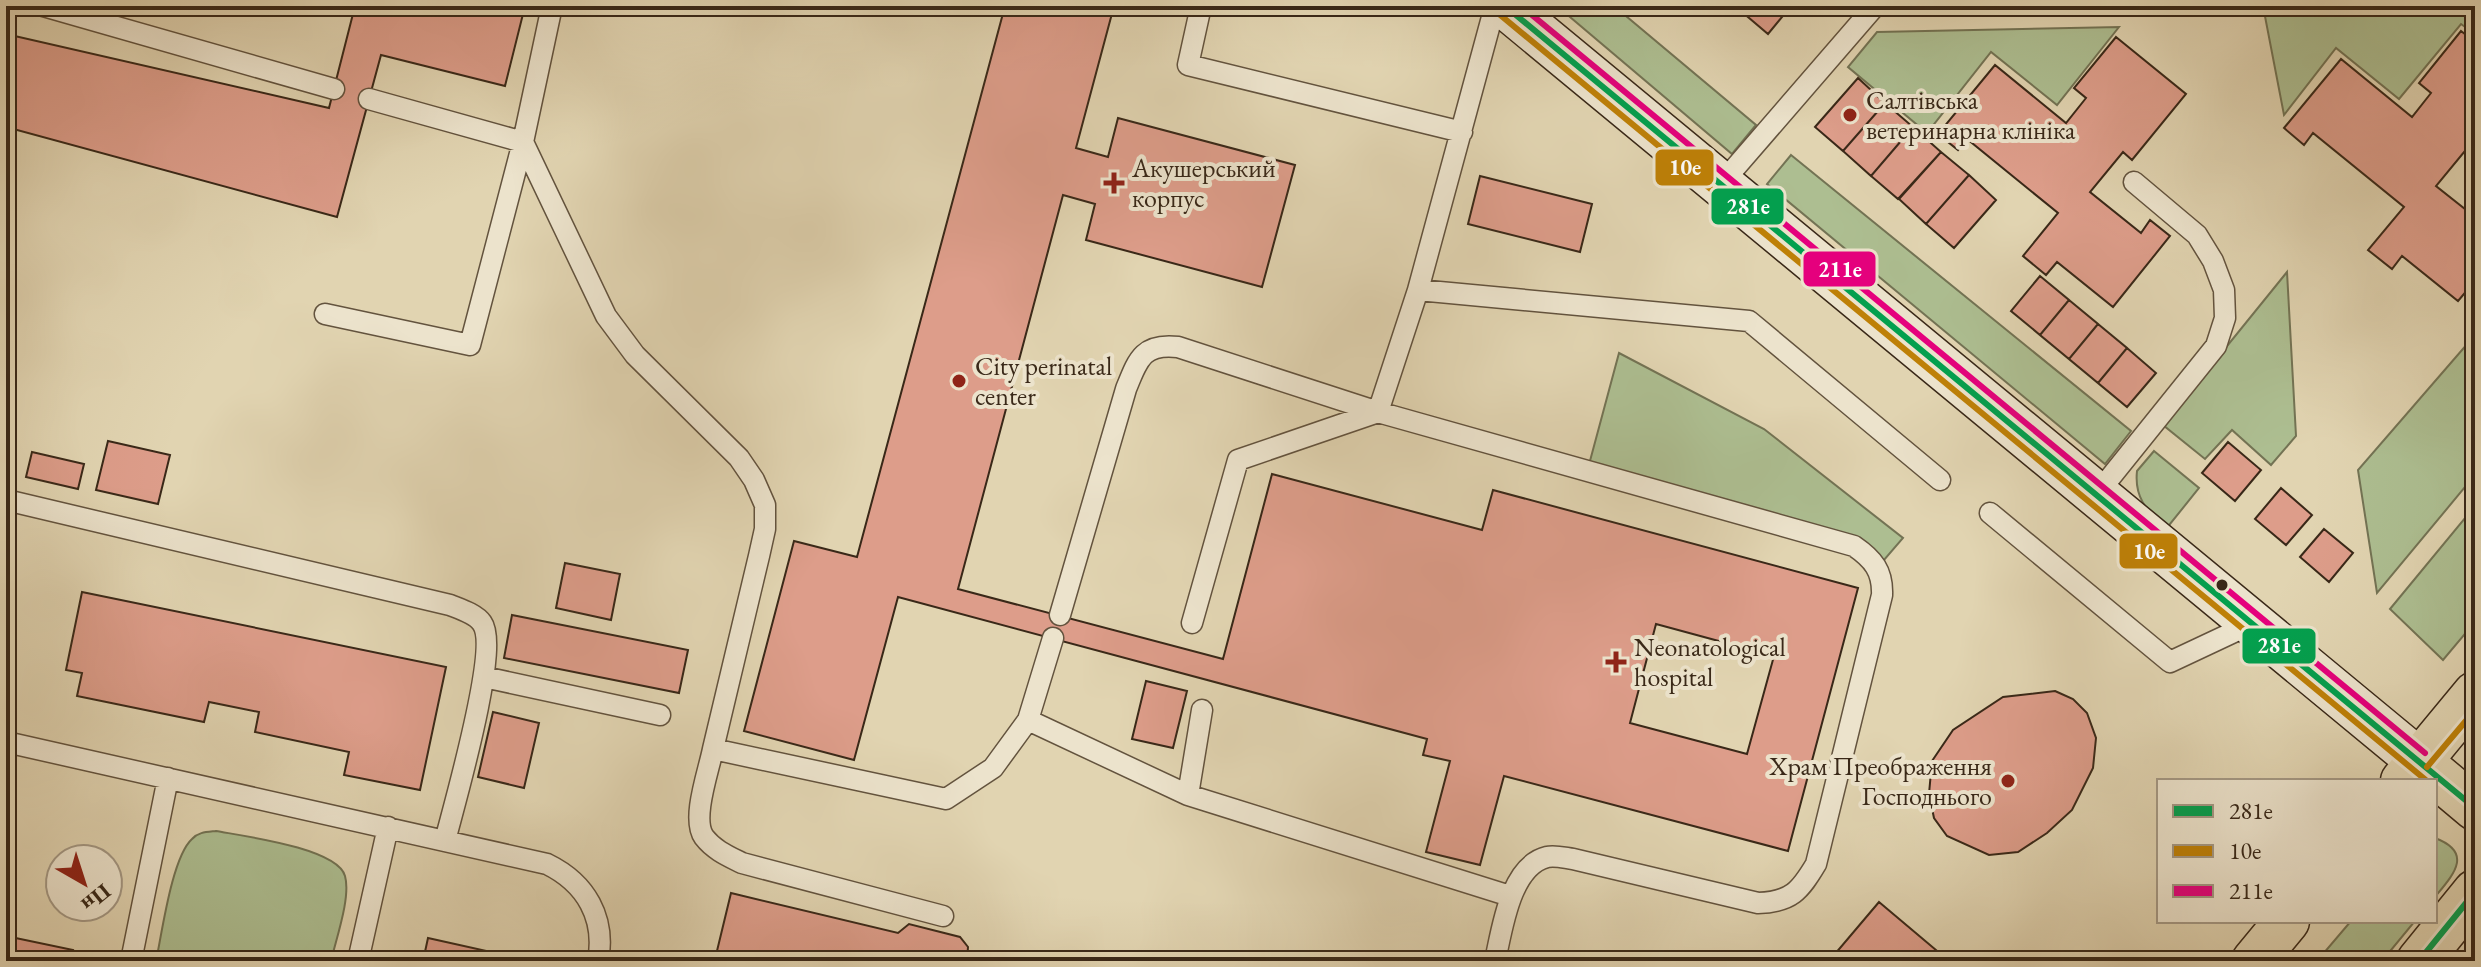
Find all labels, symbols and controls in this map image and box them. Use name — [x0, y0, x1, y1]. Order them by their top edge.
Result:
place label: Салтівська ветеринарна клініка — [1866, 83, 2076, 147]
marker: Салтівська ветеринарна клініка — [1841, 106, 1859, 124]
line badge: 10е — [1654, 148, 1715, 187]
place label: Акушерський корпус — [1131, 151, 1276, 215]
text: 10е — [1669, 153, 1701, 182]
marker: Акушерський корпус — [1103, 172, 1125, 194]
line badge: 281е — [1710, 187, 1785, 226]
text: 281е — [1726, 192, 1770, 221]
line badge: 211е — [1802, 250, 1877, 288]
text: 211е — [1818, 255, 1862, 284]
place label: City perinatal center — [975, 349, 1112, 413]
marker: City perinatal center — [950, 372, 968, 390]
line badge: 10е — [2118, 532, 2179, 570]
text: 10е — [2133, 537, 2165, 566]
unlabelled marker — [2214, 577, 2230, 593]
line badge: 281е — [2241, 627, 2317, 665]
place label: Neonatological hospital — [1634, 630, 1786, 694]
text: 281е — [2257, 631, 2301, 660]
marker: Neonatological hospital — [1605, 651, 1627, 673]
place label: Храм Преображення Господнього — [1768, 749, 1992, 813]
marker: Храм Преображення Господнього — [1999, 772, 2017, 790]
legend — [2157, 779, 2437, 923]
text: 281е — [2229, 795, 2273, 826]
text: 10е — [2229, 835, 2261, 866]
north arrow — [44, 843, 124, 923]
text: 211е — [2229, 875, 2273, 906]
text: Пн — [75, 877, 117, 919]

